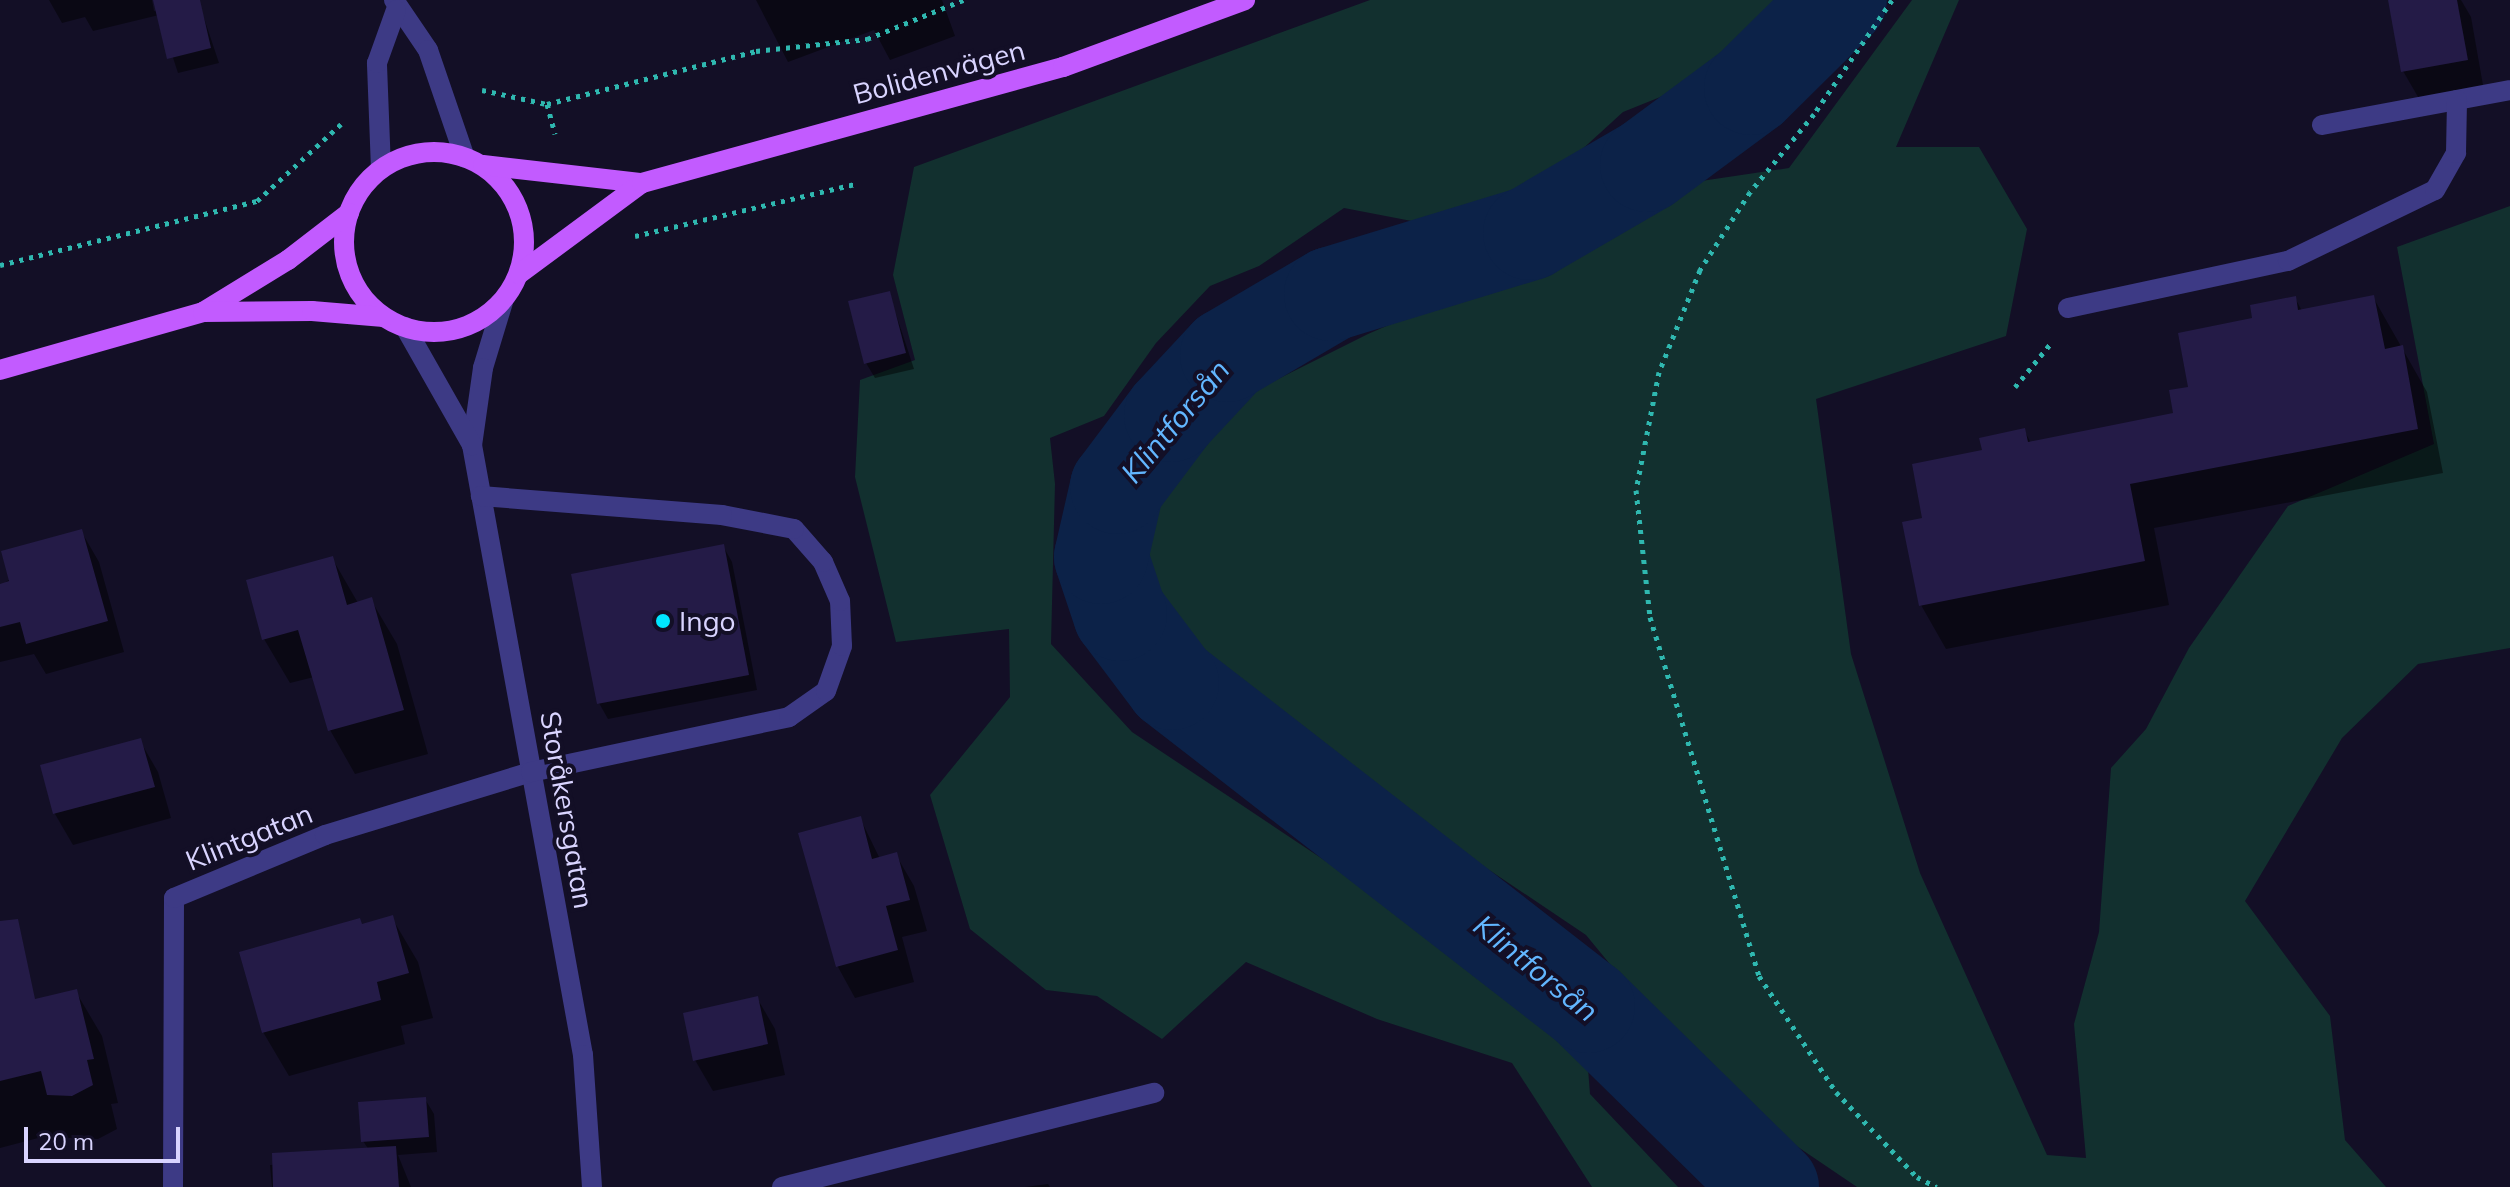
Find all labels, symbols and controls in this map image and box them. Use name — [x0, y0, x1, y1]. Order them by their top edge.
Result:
street label: Bolidenvägen — [849, 33, 1029, 111]
water label: Klintforsån — [1113, 352, 1237, 490]
place label: Ingo — [679, 604, 736, 638]
marker: Ingo — [654, 612, 672, 630]
street label: Storåkersgatan — [533, 709, 601, 911]
street label: Klintgatan — [181, 796, 317, 878]
water label: Klintforsån — [1467, 907, 1605, 1029]
scale bar — [28, 1111, 184, 1161]
text: 20 m — [38, 1126, 94, 1156]

